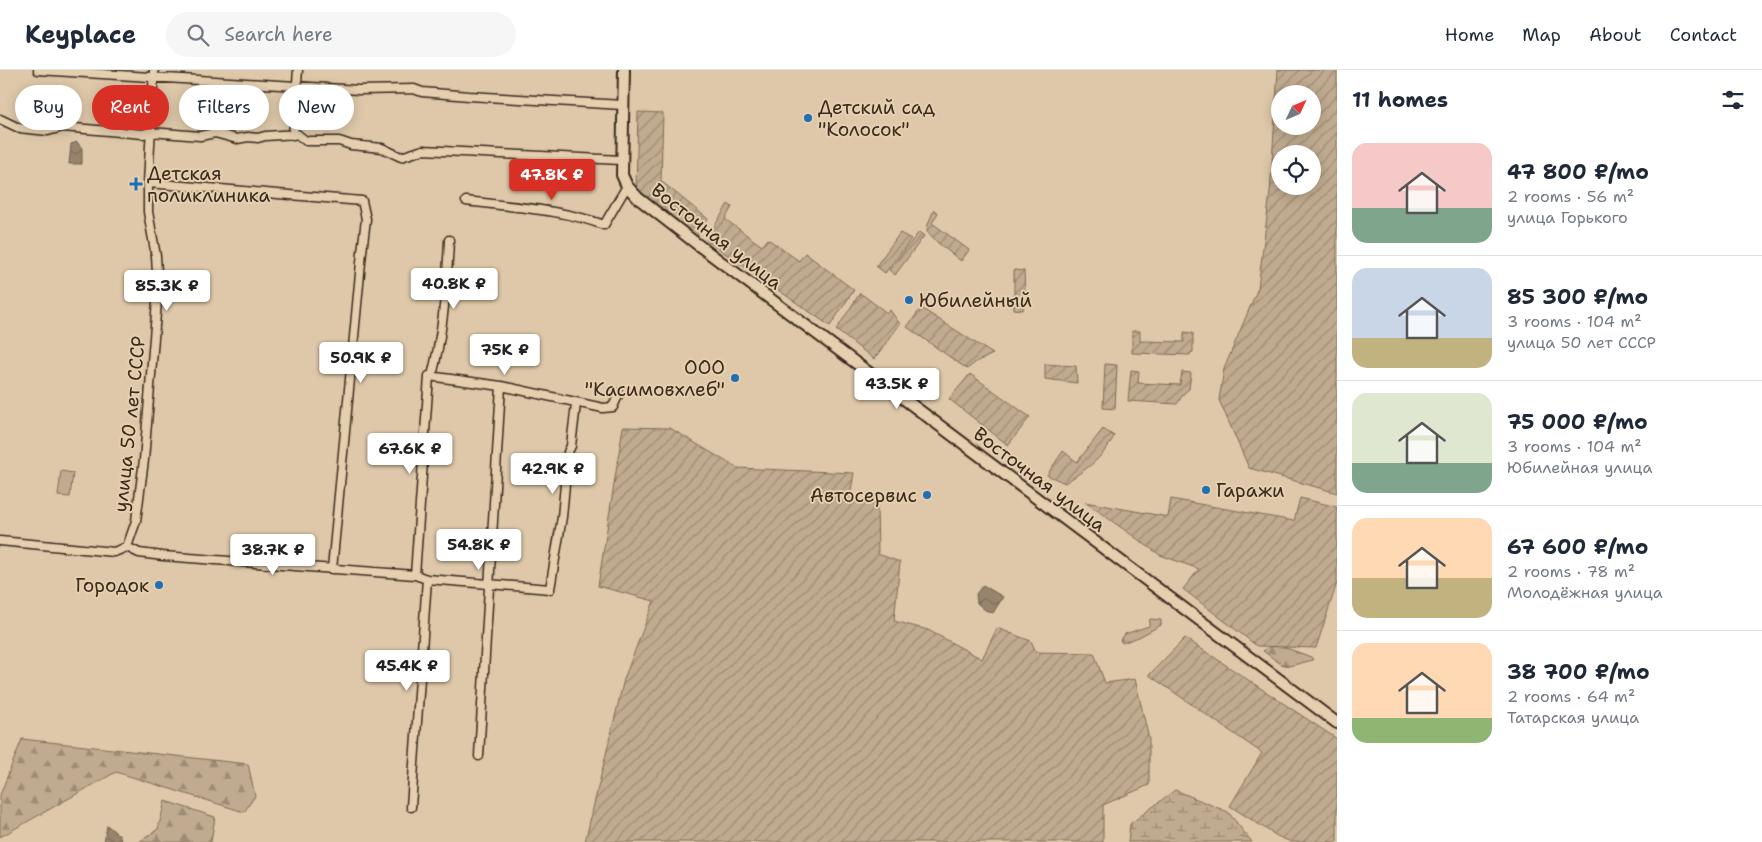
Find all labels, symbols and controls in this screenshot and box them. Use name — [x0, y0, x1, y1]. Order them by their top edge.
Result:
search box — [166, 12, 516, 57]
text: Keyplace — [25, 19, 136, 51]
icon: search — [184, 21, 212, 49]
text: Search here — [224, 22, 333, 47]
text: Home — [1445, 23, 1494, 47]
text: Map — [1522, 23, 1561, 47]
text: About — [1589, 23, 1642, 47]
text: Contact — [1670, 23, 1737, 47]
chip: Buy — [15, 85, 82, 130]
chip: Rent — [92, 85, 169, 130]
chip: Filters — [179, 85, 269, 130]
chip: New — [279, 85, 354, 130]
north arrow — [1271, 85, 1321, 135]
map controls — [1271, 85, 1321, 195]
text: 11 homes — [1352, 86, 1448, 114]
icon: filters — [1719, 86, 1747, 114]
place label: Детский сад "Колосок" — [818, 95, 935, 142]
marker: Детский сад "Колосок" — [802, 112, 814, 124]
button: locate — [1271, 145, 1321, 195]
pin: 47.8K ₽ — [506, 158, 598, 201]
text: 47 800 ₽/mo — [1507, 158, 1649, 186]
place label: Детская поликлиника — [147, 161, 270, 208]
icon: home — [1392, 163, 1452, 223]
text: 47.8K ₽ — [520, 164, 584, 185]
marker: Детская поликлиника — [129, 177, 143, 191]
street label: Восточная улица — [646, 177, 787, 295]
text: 2 rooms · 56 m² — [1507, 186, 1634, 207]
text: улица Горького — [1507, 207, 1628, 228]
pin: 40.8K ₽ — [408, 268, 500, 310]
pin: 85.3K ₽ — [121, 270, 213, 312]
text: 40.8K ₽ — [422, 273, 486, 294]
text: 85.3K ₽ — [135, 275, 199, 296]
text: 85 300 ₽/mo — [1507, 283, 1648, 311]
place label: Юбилейный — [919, 288, 1032, 313]
icon: home — [1392, 288, 1452, 348]
marker: Юбилейный — [903, 294, 915, 306]
text: 3 rooms · 104 m² — [1507, 311, 1642, 332]
text: улица 50 лет СССР — [1507, 332, 1656, 353]
pin: 75K ₽ — [470, 334, 540, 376]
street label: улица 50 лет СССР — [108, 335, 151, 513]
text: 75K ₽ — [481, 339, 529, 360]
pin: 50.9K ₽ — [315, 342, 407, 384]
text: 50.9K ₽ — [330, 347, 392, 368]
place label: ООО "Касимовхлеб" — [585, 355, 725, 402]
pin: 43.5K ₽ — [851, 368, 943, 410]
marker: ООО "Касимовхлеб" — [729, 372, 741, 384]
text: 43.5K ₽ — [865, 373, 929, 394]
text: 75 000 ₽/mo — [1507, 408, 1648, 436]
icon: home — [1392, 413, 1452, 473]
street label: Восточная улица — [968, 421, 1111, 537]
pin: 67.6K ₽ — [364, 432, 456, 475]
text: 3 rooms · 104 m² — [1507, 436, 1642, 457]
text: 67.6K ₽ — [378, 438, 442, 459]
pin: 42.9K ₽ — [507, 452, 599, 495]
text: Юбилейная улица — [1507, 457, 1652, 478]
text: 42.9K ₽ — [522, 458, 584, 479]
place label: Гаражи — [1216, 478, 1284, 503]
place label: Автосервис — [810, 483, 917, 508]
marker: Гаражи — [1200, 484, 1212, 496]
marker: Автосервис — [921, 489, 933, 501]
pin: 54.8K ₽ — [433, 528, 525, 571]
text: 67 600 ₽/mo — [1507, 533, 1648, 561]
pin: 38.7K ₽ — [227, 534, 319, 576]
text: 54.8K ₽ — [447, 534, 511, 555]
icon: home — [1392, 538, 1452, 598]
text: 38.7K ₽ — [241, 539, 305, 560]
text: 2 rooms · 78 m² — [1507, 561, 1635, 582]
place label: Городок — [75, 573, 149, 598]
marker: Городок — [153, 579, 165, 591]
text: Молодёжная улица — [1507, 582, 1663, 603]
pin: 45.4K ₽ — [361, 650, 453, 692]
text: 45.4K ₽ — [376, 655, 438, 676]
text: 38 700 ₽/mo — [1507, 658, 1650, 686]
icon: home — [1392, 663, 1452, 723]
text: 2 rooms · 64 m² — [1507, 686, 1635, 707]
text: Татарская улица — [1507, 707, 1639, 728]

